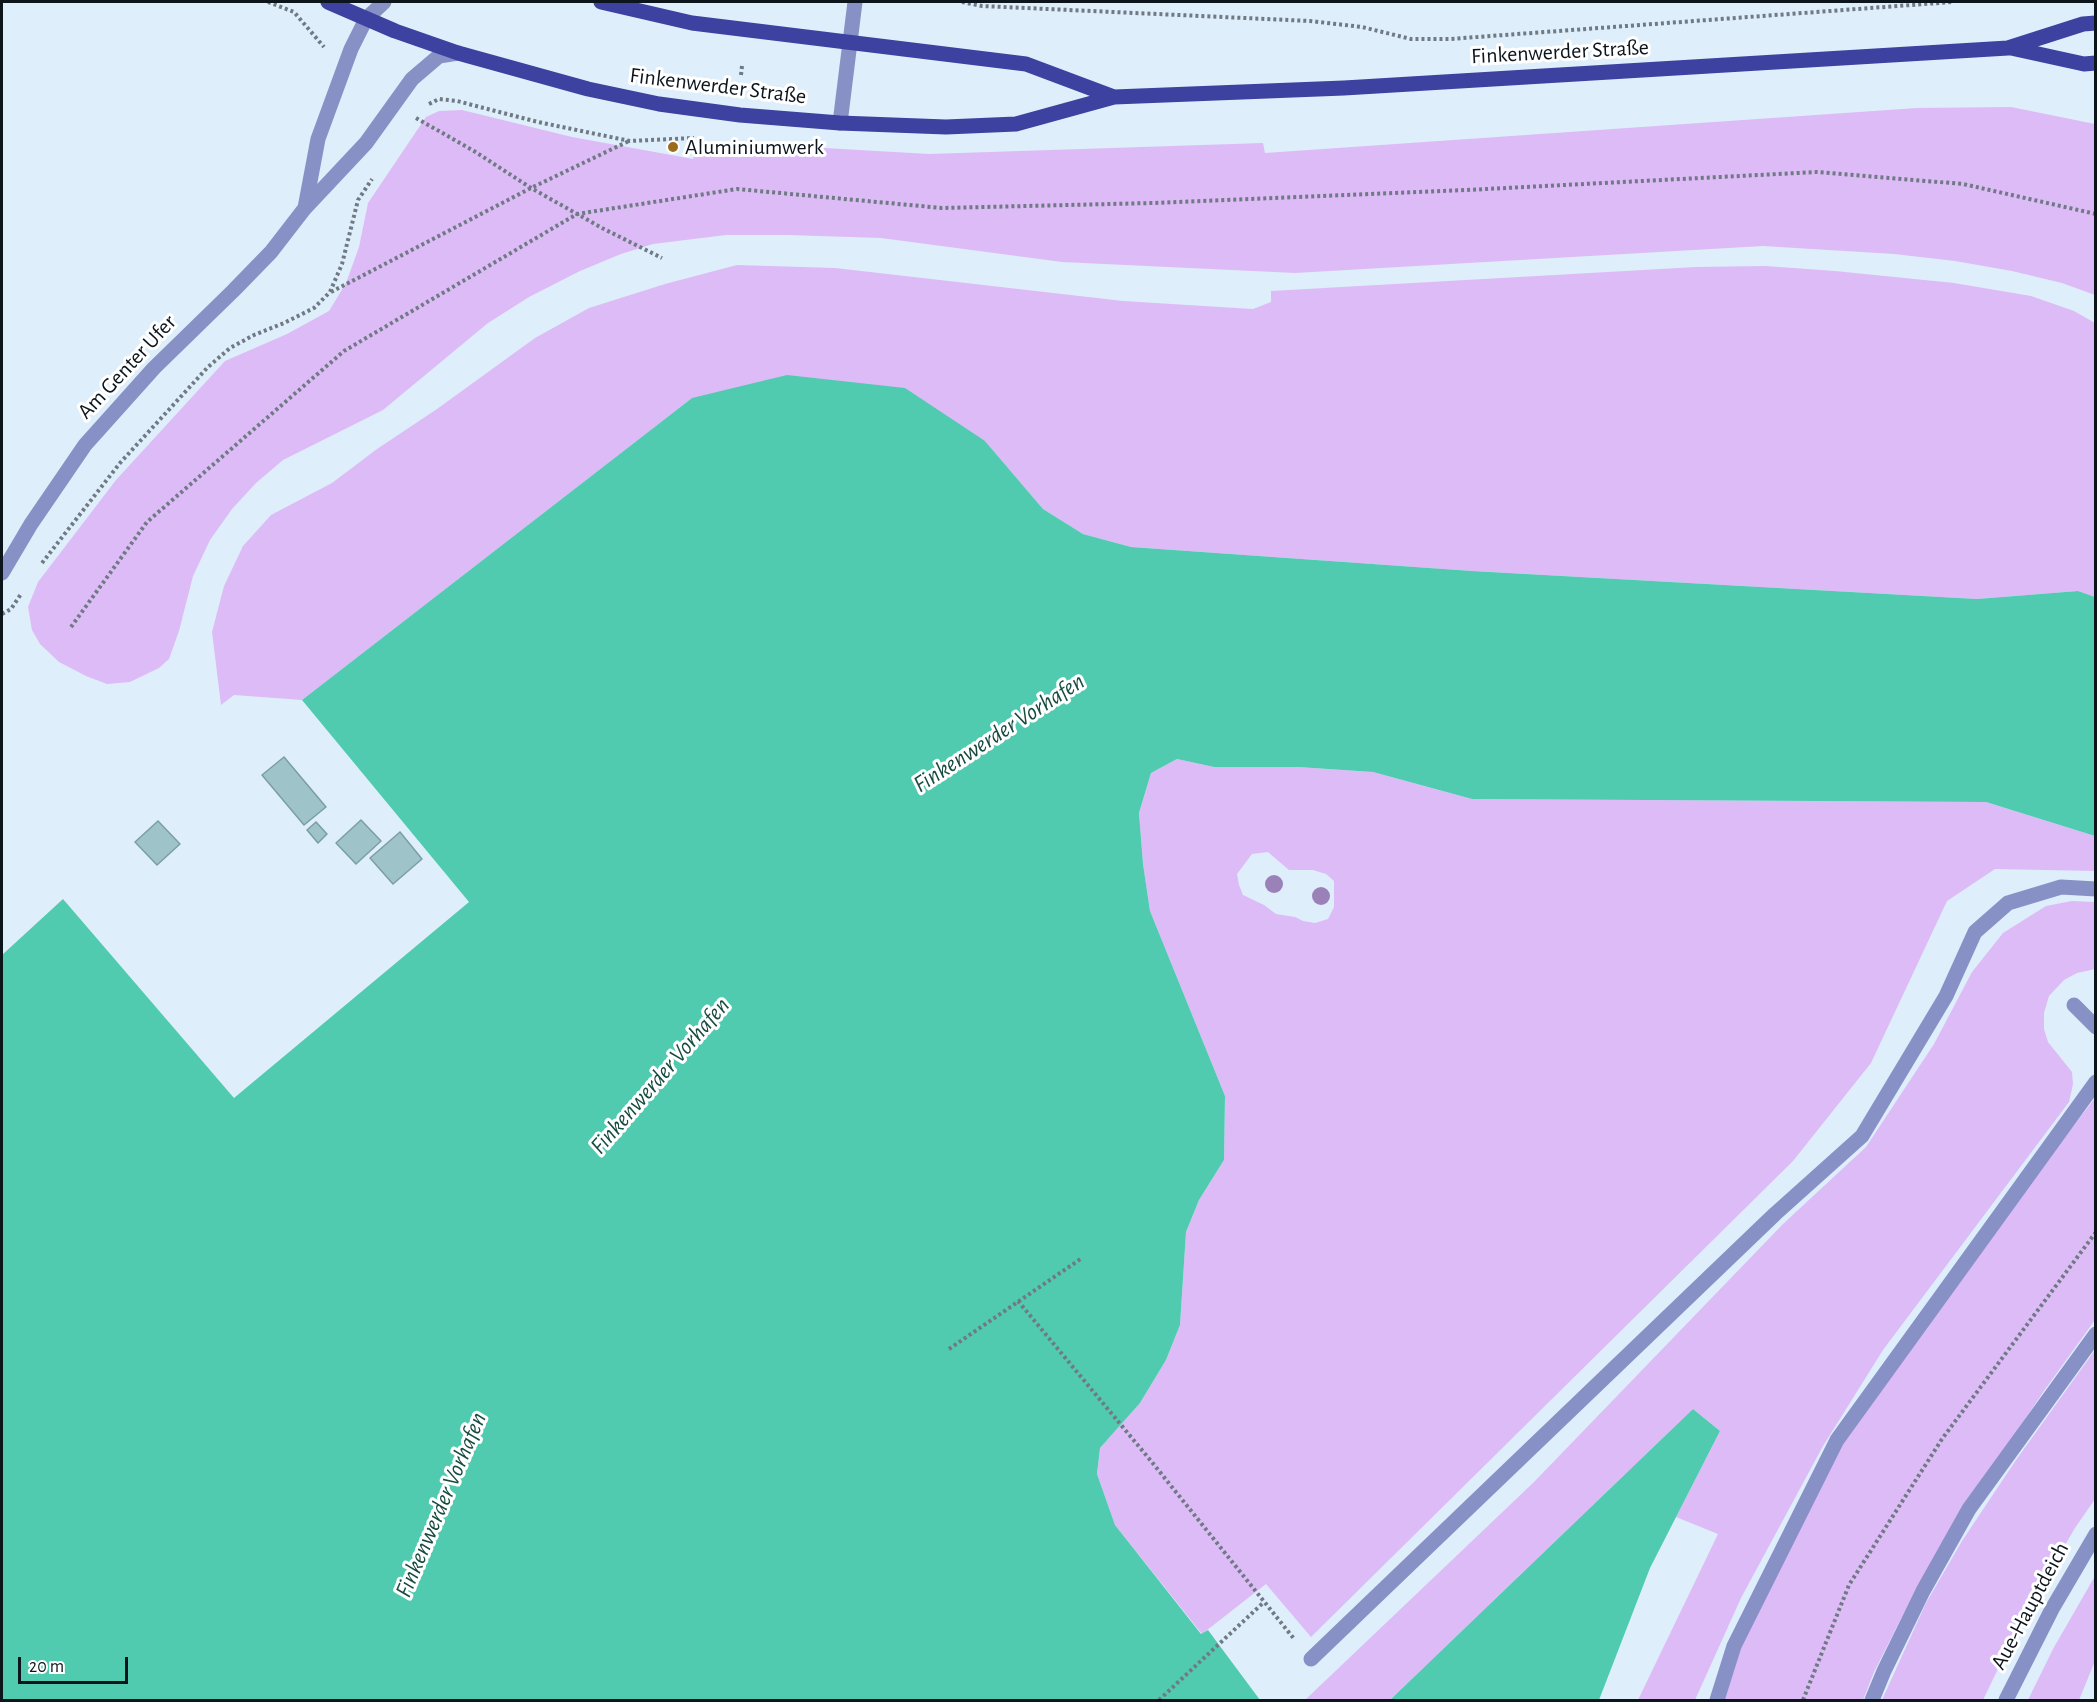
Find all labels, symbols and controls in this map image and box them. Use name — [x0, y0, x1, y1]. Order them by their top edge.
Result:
street label: Finkenwerder Straße — [1471, 34, 1649, 70]
street label: Finkenwerder Straße — [628, 62, 808, 110]
place label: Aluminiumwerk — [685, 134, 824, 160]
marker: Aluminiumwerk — [666, 140, 680, 154]
street label: Am Genter Ufer — [72, 309, 182, 425]
water label: Finkenwerder Vorhafen — [908, 667, 1090, 799]
water label: Finkenwerder Vorhafen — [584, 992, 736, 1160]
water label: Finkenwerder Vorhafen — [389, 1408, 493, 1602]
street label: Aue-Hauptdeich — [1985, 1538, 2075, 1674]
scale bar — [21, 1645, 130, 1683]
text: 20 m — [29, 1658, 64, 1676]

